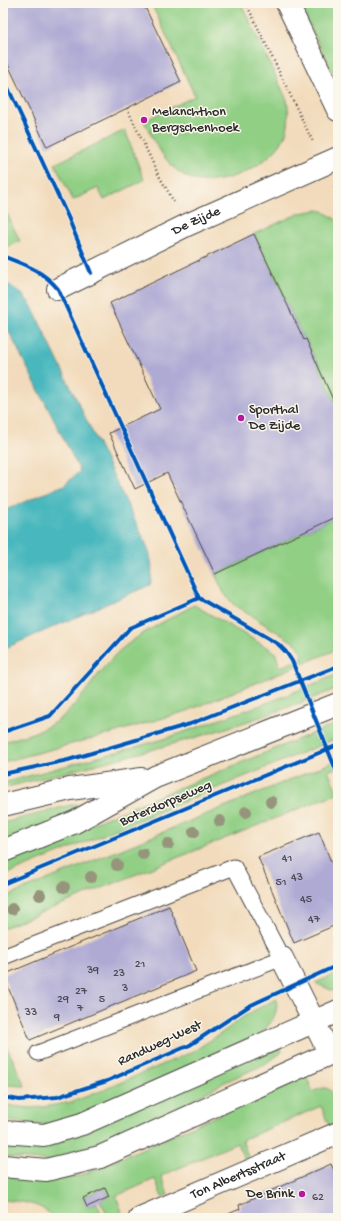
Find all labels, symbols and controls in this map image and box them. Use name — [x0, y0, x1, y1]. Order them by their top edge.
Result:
place label: Melanchthon Bergschenhoek — [151, 104, 241, 137]
marker: Melanchthon Bergschenhoek — [139, 115, 149, 125]
street label: De Zijde — [168, 202, 224, 240]
place label: Sporthal De Zijde — [248, 402, 301, 435]
marker: Sporthal De Zijde — [236, 413, 246, 423]
street label: Boterdorpseweg — [117, 777, 214, 831]
house number: 41 — [282, 852, 292, 866]
house number: 43 — [291, 871, 303, 885]
house number: 51 — [275, 876, 287, 890]
house number: 45 — [300, 893, 312, 907]
house number: 47 — [308, 913, 321, 927]
house number: 21 — [135, 958, 146, 972]
house number: 39 — [86, 964, 99, 978]
house number: 23 — [113, 967, 125, 981]
house number: 3 — [121, 982, 128, 996]
house number: 27 — [75, 985, 88, 999]
house number: 29 — [57, 993, 69, 1007]
house number: 5 — [99, 993, 105, 1007]
house number: 7 — [76, 1002, 84, 1016]
house number: 33 — [24, 1006, 37, 1020]
house number: 9 — [53, 1011, 60, 1025]
street label: Randweg-West — [115, 1017, 206, 1071]
street label: Ton Albertsstraat — [187, 1147, 290, 1204]
place label: De Brink — [245, 1186, 296, 1203]
marker: De Brink — [297, 1189, 307, 1199]
house number: 62 — [312, 1191, 324, 1205]

